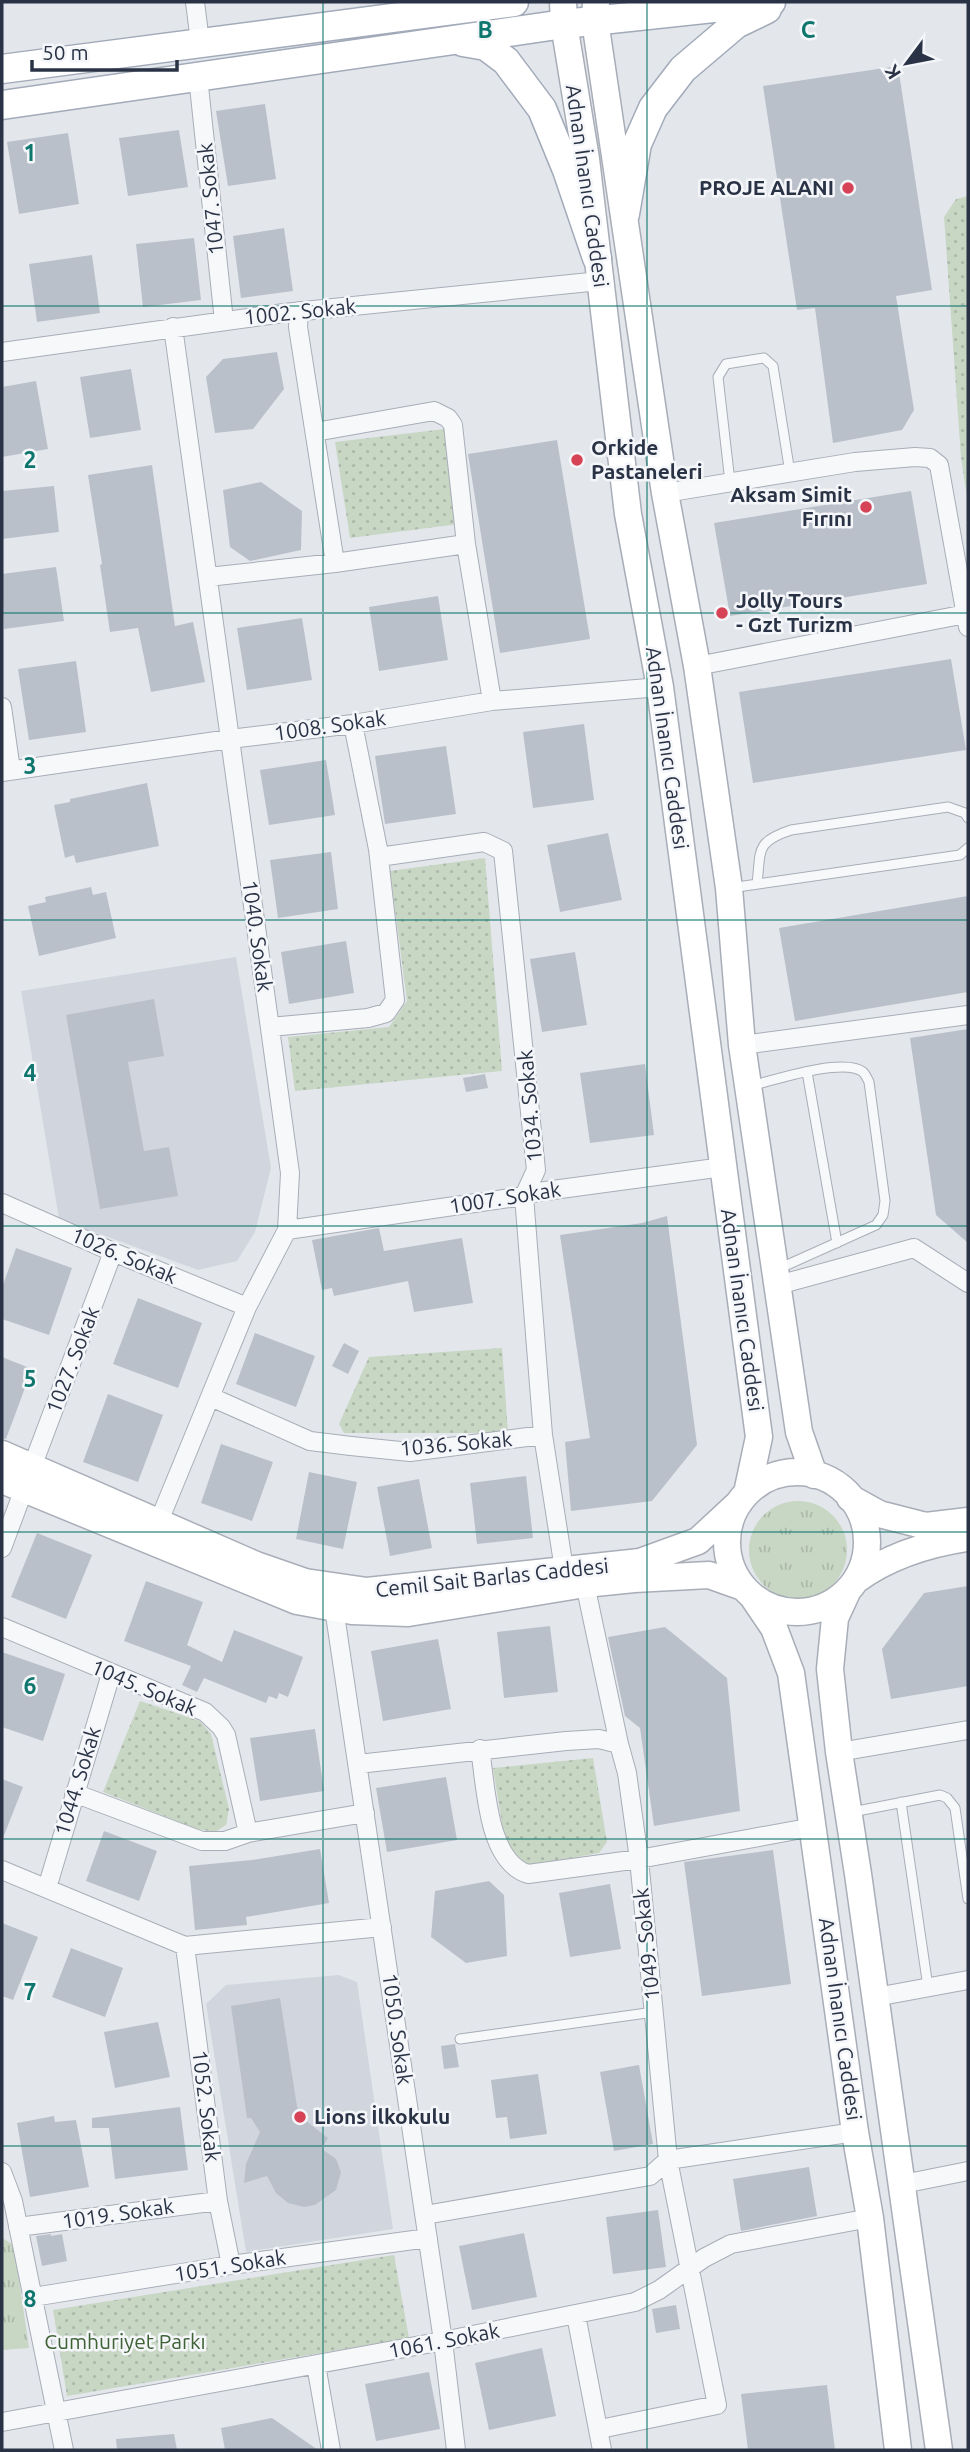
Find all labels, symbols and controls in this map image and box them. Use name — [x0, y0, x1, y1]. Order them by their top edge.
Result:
text: B — [477, 17, 493, 42]
text: C — [801, 17, 816, 42]
scale bar — [32, 28, 177, 72]
north arrow — [872, 28, 942, 98]
text: 50 m — [42, 40, 89, 64]
text: K — [880, 61, 905, 83]
street label: Adnan İnanıcı Caddesi — [562, 83, 614, 289]
text: 1 — [24, 140, 36, 165]
street label: 1047. Sokak — [192, 141, 228, 256]
place label: PROJE ALANI — [699, 175, 834, 199]
marker: PROJE ALANI — [840, 180, 856, 196]
street label: 1002. Sokak — [243, 293, 358, 329]
place label: Orkide Pastaneleri — [591, 435, 703, 483]
text: 2 — [24, 447, 36, 472]
marker: Orkide Pastaneleri — [569, 452, 585, 468]
place label: Aksam Simit Fırını — [730, 482, 852, 530]
marker: Aksam Simit Fırını — [858, 499, 874, 515]
place label: Jolly Tours - Gzt Turizm — [736, 588, 853, 636]
marker: Jolly Tours - Gzt Turizm — [714, 605, 730, 621]
street label: Adnan İnanıcı Caddesi — [642, 645, 694, 851]
street label: 1008. Sokak — [272, 705, 388, 745]
text: 3 — [24, 753, 36, 778]
street label: 1040. Sokak — [238, 878, 278, 994]
street label: 1034. Sokak — [512, 1049, 546, 1163]
text: 4 — [24, 1060, 37, 1085]
street label: 1007. Sokak — [447, 1176, 563, 1218]
street label: Adnan İnanıcı Caddesi — [717, 1207, 769, 1413]
street label: 1026. Sokak — [68, 1222, 181, 1288]
street label: 1027. Sokak — [41, 1302, 104, 1417]
text: 5 — [24, 1366, 36, 1391]
street label: 1036. Sokak — [399, 1426, 513, 1460]
street label: Cemil Sait Barlas Caddesi — [374, 1553, 610, 1601]
street label: 1045. Sokak — [88, 1654, 201, 1720]
text: 6 — [24, 1673, 37, 1698]
street label: 1044. Sokak — [49, 1723, 105, 1838]
street label: 1049. Sokak — [628, 1886, 664, 2001]
street label: Adnan İnanıcı Caddesi — [815, 1916, 867, 2122]
street label: 1050. Sokak — [378, 1971, 418, 2087]
text: 7 — [24, 1979, 36, 2004]
street label: 1052. Sokak — [188, 2049, 226, 2164]
place label: Lions İlkokulu — [314, 2104, 450, 2128]
marker: Lions İlkokulu — [292, 2109, 308, 2125]
street label: 1019. Sokak — [60, 2193, 176, 2233]
street label: 1051. Sokak — [172, 2244, 288, 2286]
text: 8 — [24, 2286, 36, 2311]
street label: 1061. Sokak — [386, 2317, 502, 2363]
park label: Cumhuriyet Parkı — [44, 2329, 206, 2353]

